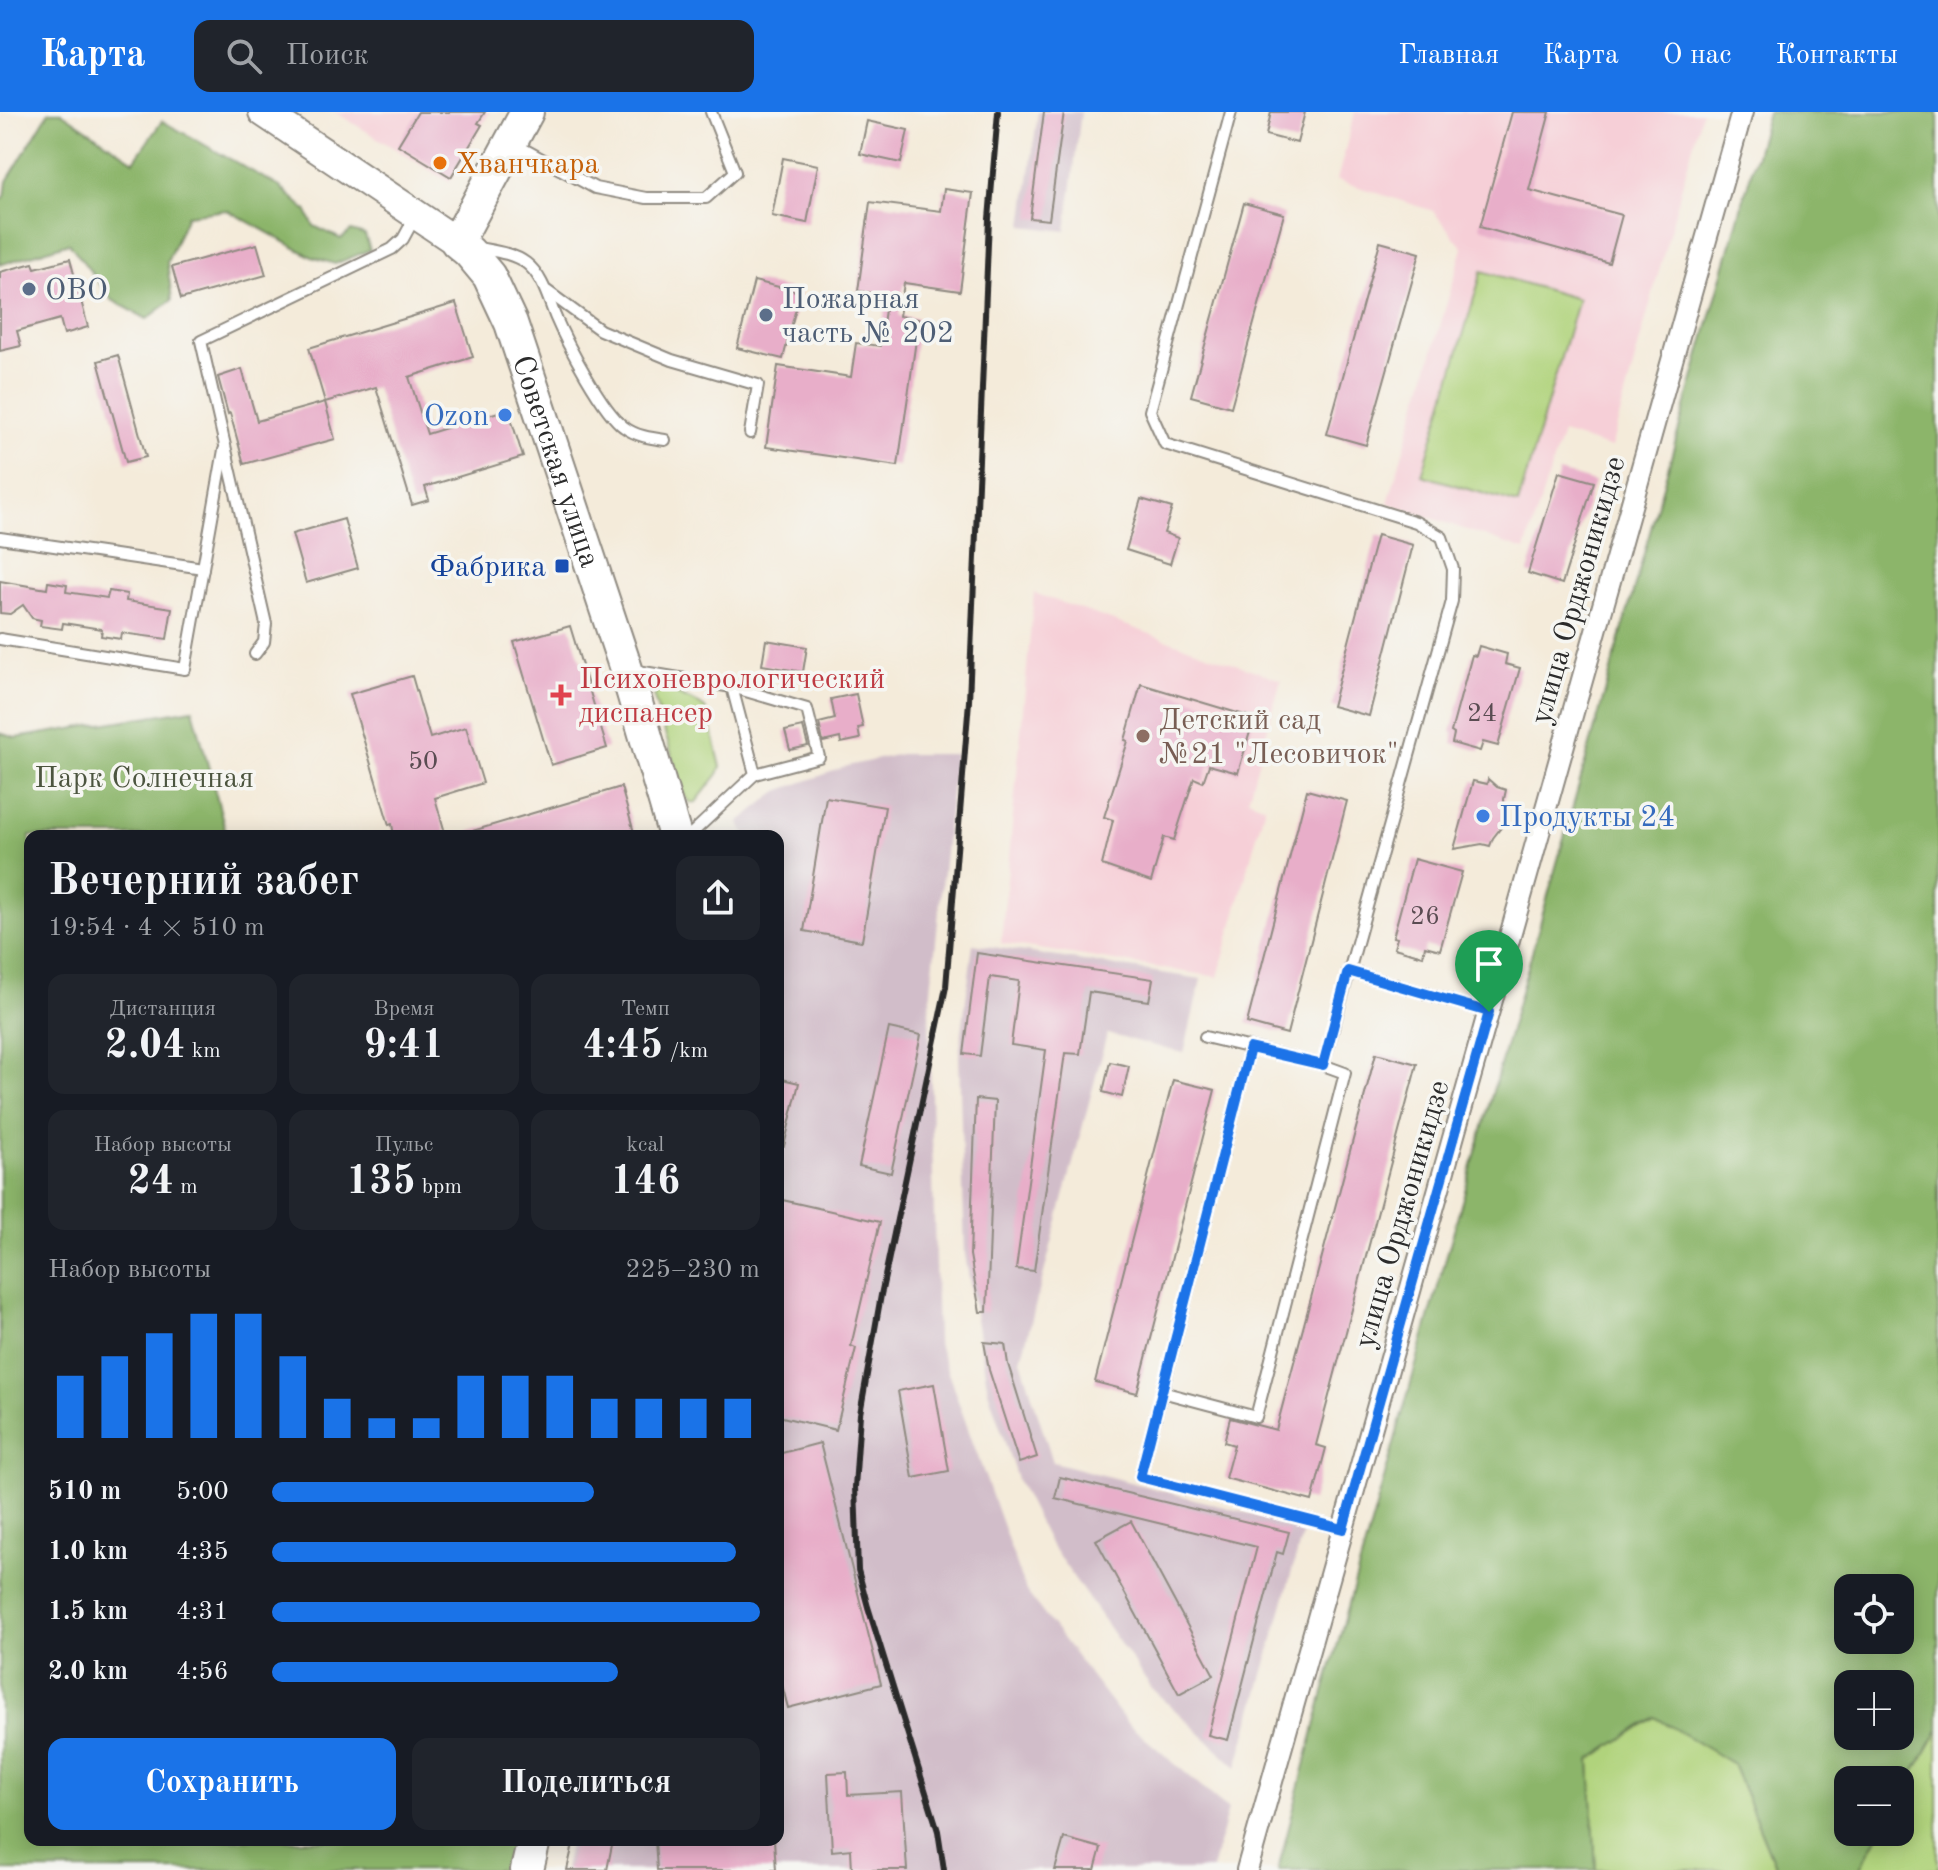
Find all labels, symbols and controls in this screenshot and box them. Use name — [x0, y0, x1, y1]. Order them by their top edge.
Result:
search box — [194, 20, 754, 92]
icon: search — [222, 34, 266, 78]
text: Карта — [40, 37, 146, 75]
text: Поиск — [286, 41, 368, 71]
text: Главная — [1398, 42, 1499, 70]
text: Карта — [1543, 42, 1619, 70]
text: О нас — [1663, 42, 1732, 70]
text: Контакты — [1776, 42, 1898, 70]
place label: Хванчкара — [456, 150, 600, 180]
marker: Хванчкара — [431, 154, 449, 172]
place label: ОВО — [45, 276, 108, 306]
marker: ОВО — [20, 280, 38, 298]
place label: Пожарная часть № 202 — [782, 285, 954, 349]
marker: Пожарная часть № 202 — [757, 306, 775, 324]
street label: Советская улица — [506, 352, 604, 572]
place label: Ozon — [424, 402, 489, 432]
marker: Ozon — [496, 406, 514, 424]
street label: улица Орджоникидзе — [1526, 453, 1632, 728]
place label: Фабрика — [430, 553, 546, 583]
marker: Фабрика — [553, 557, 571, 575]
place label: Психоневрологический диспансер — [579, 665, 885, 729]
marker: Психоневрологический диспансер — [550, 684, 572, 706]
house number: 24 — [1467, 701, 1497, 727]
place label: Детский сад №21 "Лесовичок" — [1159, 706, 1398, 770]
marker: Детский сад №21 "Лесовичок" — [1134, 727, 1152, 745]
house number: 50 — [408, 749, 438, 775]
park label: Парк Солнечная — [34, 764, 254, 794]
place label: Продукты 24 — [1499, 803, 1675, 833]
marker: Продукты 24 — [1474, 807, 1492, 825]
button: share — [676, 856, 760, 940]
text: Вечерний забег — [48, 860, 359, 904]
house number: 26 — [1410, 904, 1440, 930]
text: 19:54 · 4 × 510 m — [48, 915, 265, 941]
pin — [1455, 930, 1523, 1012]
icon: arrive — [1467, 942, 1511, 986]
text: Дистанция — [109, 998, 216, 1020]
text: Время — [374, 998, 434, 1020]
text: Темп — [621, 998, 670, 1020]
text: 2.04 — [105, 1027, 186, 1067]
text: 9:41 — [364, 1027, 444, 1067]
text: 4:45 — [582, 1027, 663, 1067]
text: km — [186, 1040, 221, 1062]
text: /km — [663, 1040, 708, 1062]
street label: улица Орджоникидзе — [1350, 1077, 1456, 1352]
text: Набор высоты — [94, 1134, 232, 1156]
text: Пульс — [375, 1134, 433, 1156]
text: kcal — [626, 1134, 664, 1156]
text: 24 — [128, 1163, 174, 1203]
text: 135 — [346, 1163, 416, 1203]
text: 146 — [611, 1163, 680, 1203]
text: m — [174, 1176, 198, 1198]
text: bpm — [416, 1176, 462, 1198]
text: Набор высоты — [48, 1257, 211, 1283]
text: 225–230 m — [625, 1257, 760, 1283]
text: 510 m — [48, 1479, 121, 1505]
text: 5:00 — [176, 1479, 229, 1505]
text: 1.0 km — [48, 1539, 128, 1565]
text: 4:35 — [176, 1539, 229, 1565]
map controls — [1834, 1574, 1914, 1846]
button: locate — [1834, 1574, 1914, 1654]
text: 1.5 km — [48, 1599, 128, 1625]
text: 4:31 — [176, 1599, 229, 1625]
text: 2.0 km — [48, 1659, 128, 1685]
text: 4:56 — [176, 1659, 229, 1685]
button: + — [1834, 1670, 1914, 1750]
button: Сохранить — [48, 1738, 396, 1830]
button: Поделиться — [412, 1738, 760, 1830]
button: − — [1834, 1766, 1914, 1846]

